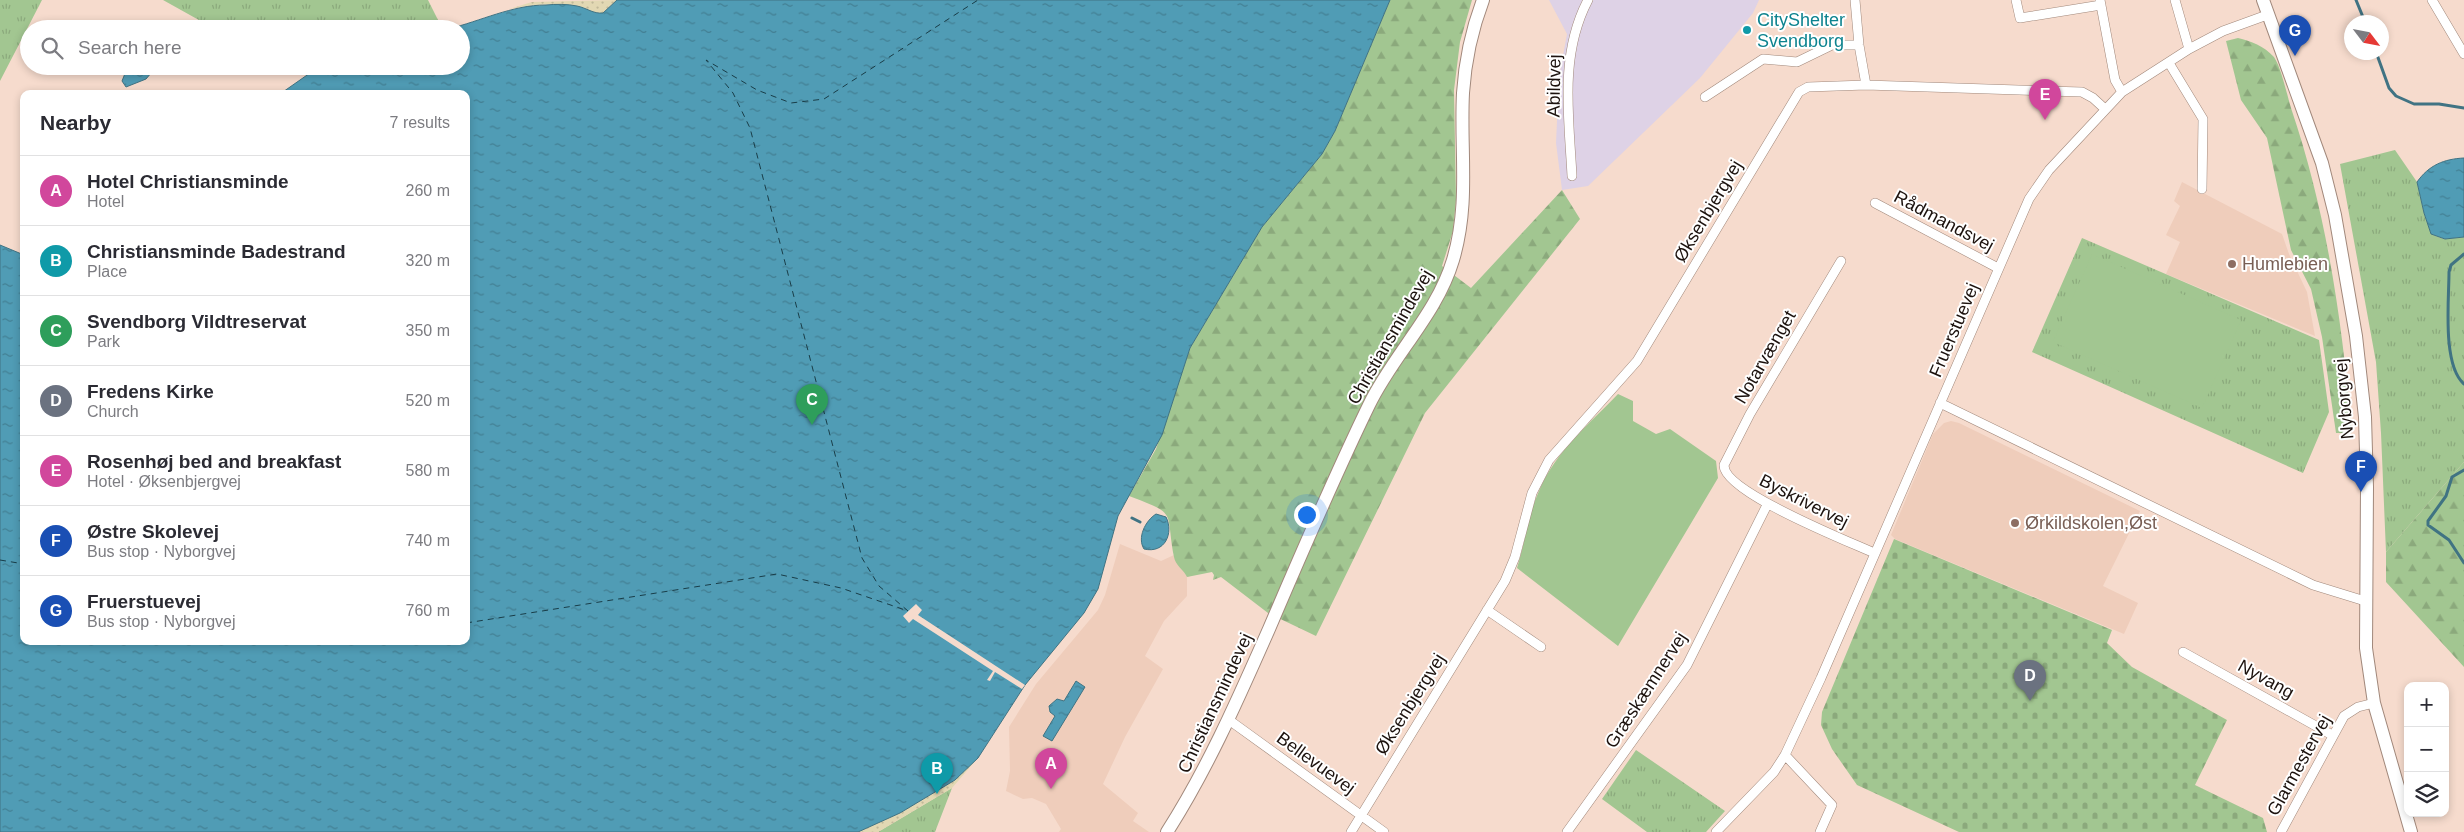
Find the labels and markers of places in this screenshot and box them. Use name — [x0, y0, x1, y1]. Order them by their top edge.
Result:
place label: CityShelter Svendborg — [1757, 10, 1845, 51]
pin: G — [2279, 15, 2311, 56]
marker: CityShelter Svendborg — [1741, 24, 1753, 36]
pin: E — [2029, 79, 2061, 120]
place label: Humlebien — [2242, 254, 2328, 274]
marker: Humlebien — [2226, 258, 2238, 270]
pin: C — [796, 384, 828, 425]
pin: F — [2345, 451, 2377, 492]
place label: Ørkildskolen,Øst — [2025, 513, 2157, 533]
marker: Ørkildskolen,Øst — [2009, 517, 2021, 529]
pin: D — [2014, 660, 2046, 701]
pin: A — [1035, 748, 1067, 789]
pin: B — [921, 753, 953, 794]

